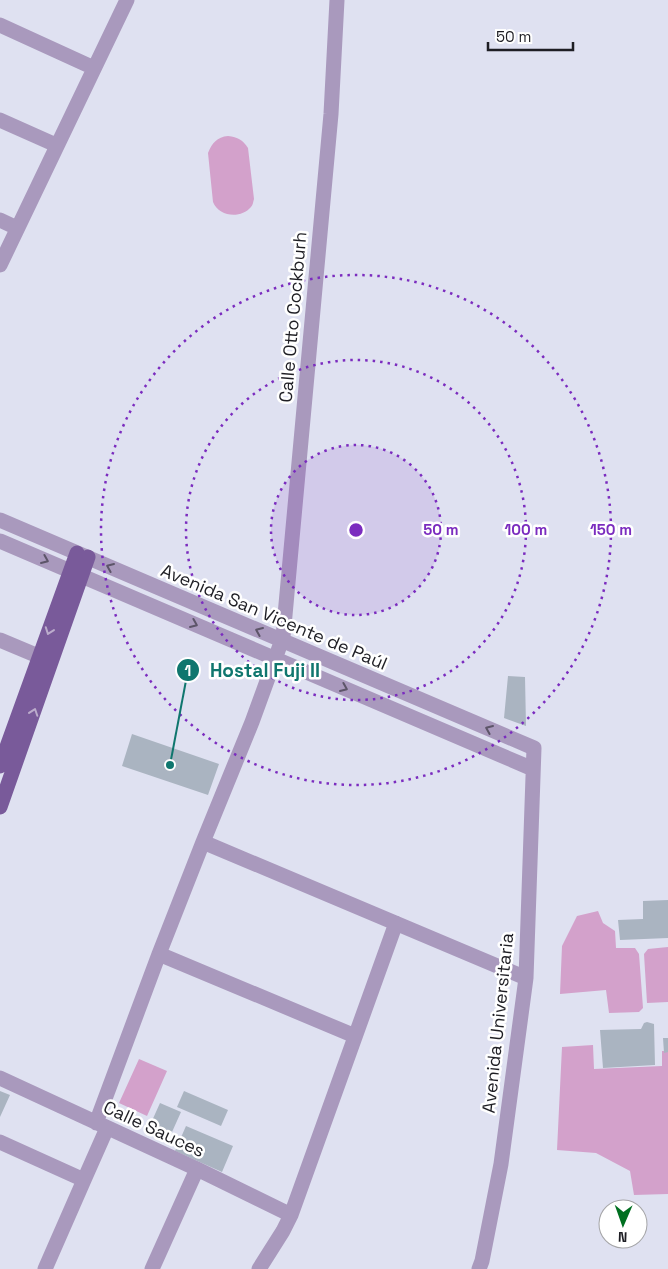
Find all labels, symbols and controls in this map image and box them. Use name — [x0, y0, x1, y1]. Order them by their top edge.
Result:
scale bar — [488, 20, 573, 52]
text: 50 m — [496, 27, 531, 46]
street label: Calle Otto Cockburh — [274, 231, 311, 403]
text: 50 m — [423, 520, 459, 539]
text: 100 m — [505, 520, 547, 539]
text: 150 m — [590, 520, 632, 539]
centre of rings — [347, 521, 365, 539]
one-way arrow — [40, 554, 49, 565]
street label: Avenida San Vicente de Paúl — [157, 558, 391, 675]
one-way arrow — [106, 562, 115, 573]
one-way arrow — [189, 618, 198, 629]
one-way arrow — [255, 626, 264, 637]
one-way arrow — [45, 627, 55, 635]
callout: Hostal Fuji II — [175, 653, 330, 687]
text: Hostal Fuji II — [210, 658, 320, 683]
text: 1 — [185, 661, 191, 680]
one-way arrow — [339, 682, 348, 693]
one-way arrow — [28, 708, 38, 717]
one-way arrow — [485, 725, 494, 735]
street label: Avenida Universitaria — [477, 932, 518, 1114]
street label: Calle Sauces — [100, 1095, 209, 1162]
north arrow — [598, 1199, 648, 1249]
text: N — [618, 1228, 628, 1246]

